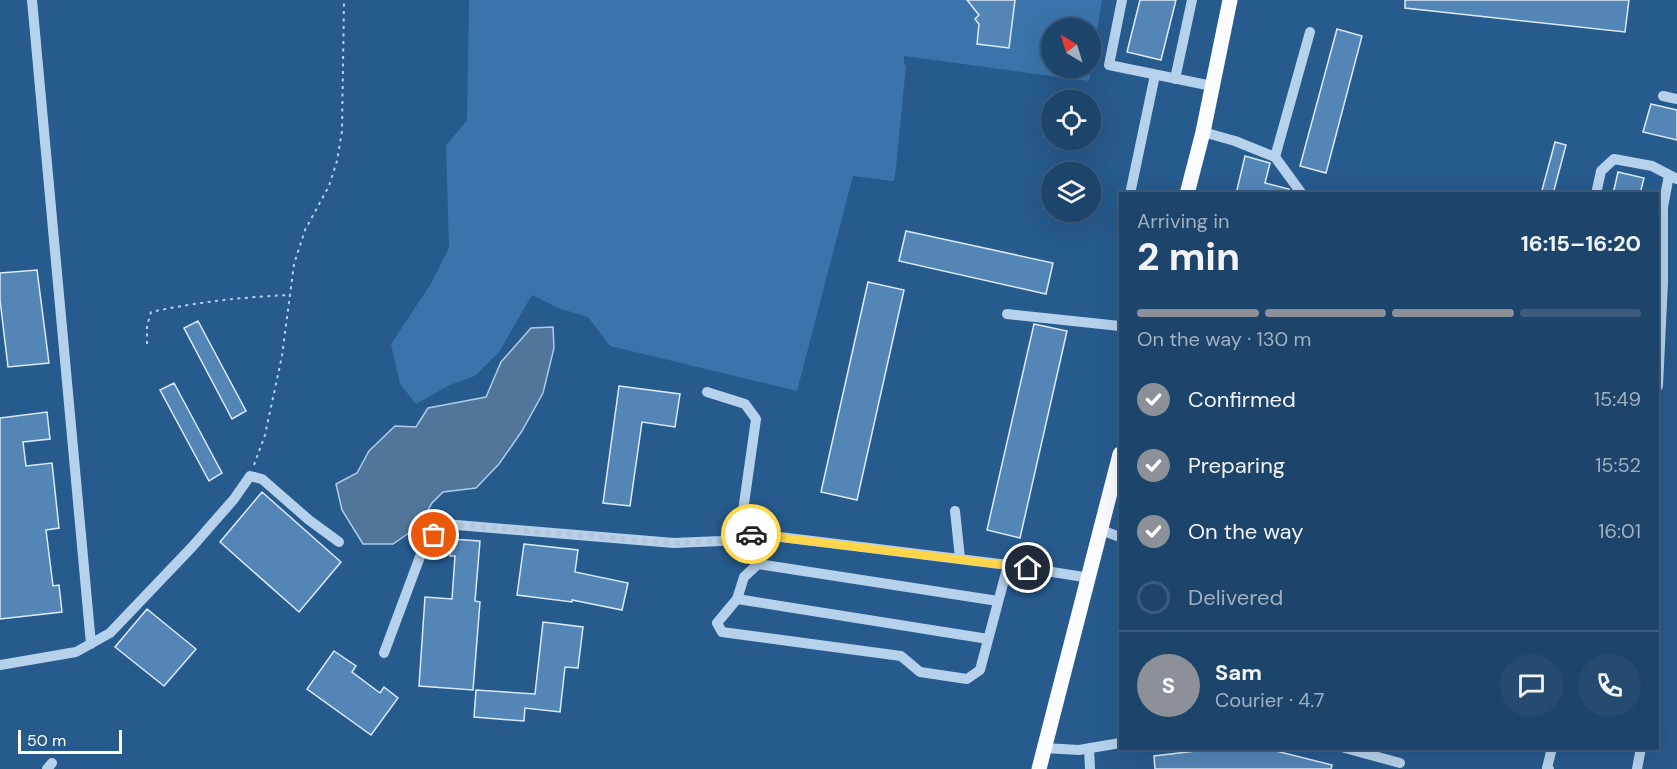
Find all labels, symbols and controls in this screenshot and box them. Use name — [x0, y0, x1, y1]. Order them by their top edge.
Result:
north arrow — [1041, 18, 1101, 78]
map controls — [1041, 18, 1101, 222]
button: locate — [1041, 90, 1101, 150]
button: layers — [1041, 162, 1101, 222]
text: Arriving in — [1137, 208, 1229, 234]
text: 16:15–16:20 — [1521, 229, 1641, 258]
text: 2 min — [1137, 231, 1240, 282]
text: On the way · 130 m — [1137, 326, 1311, 352]
icon: check — [1137, 383, 1170, 416]
text: Confirmed — [1188, 385, 1296, 414]
text: 15:49 — [1594, 386, 1641, 412]
icon: check — [1137, 449, 1170, 482]
text: Preparing — [1188, 451, 1285, 480]
text: 15:52 — [1595, 452, 1641, 478]
courier — [721, 504, 781, 564]
pin — [408, 509, 459, 560]
icon: check — [1137, 515, 1170, 548]
text: On the way — [1188, 517, 1303, 546]
icon: bag — [417, 518, 450, 551]
icon: car — [735, 518, 768, 551]
text: 16:01 — [1598, 518, 1641, 544]
pin — [1002, 542, 1053, 593]
icon: home — [1011, 551, 1044, 584]
text: Delivered — [1188, 583, 1283, 612]
button: chat — [1500, 654, 1563, 717]
button: phone — [1578, 654, 1641, 717]
text: Sam — [1215, 658, 1262, 687]
text: S — [1162, 671, 1175, 700]
text: Courier · 4.7 — [1215, 687, 1324, 713]
scale bar — [18, 727, 122, 754]
text: 50 m — [27, 730, 66, 751]

